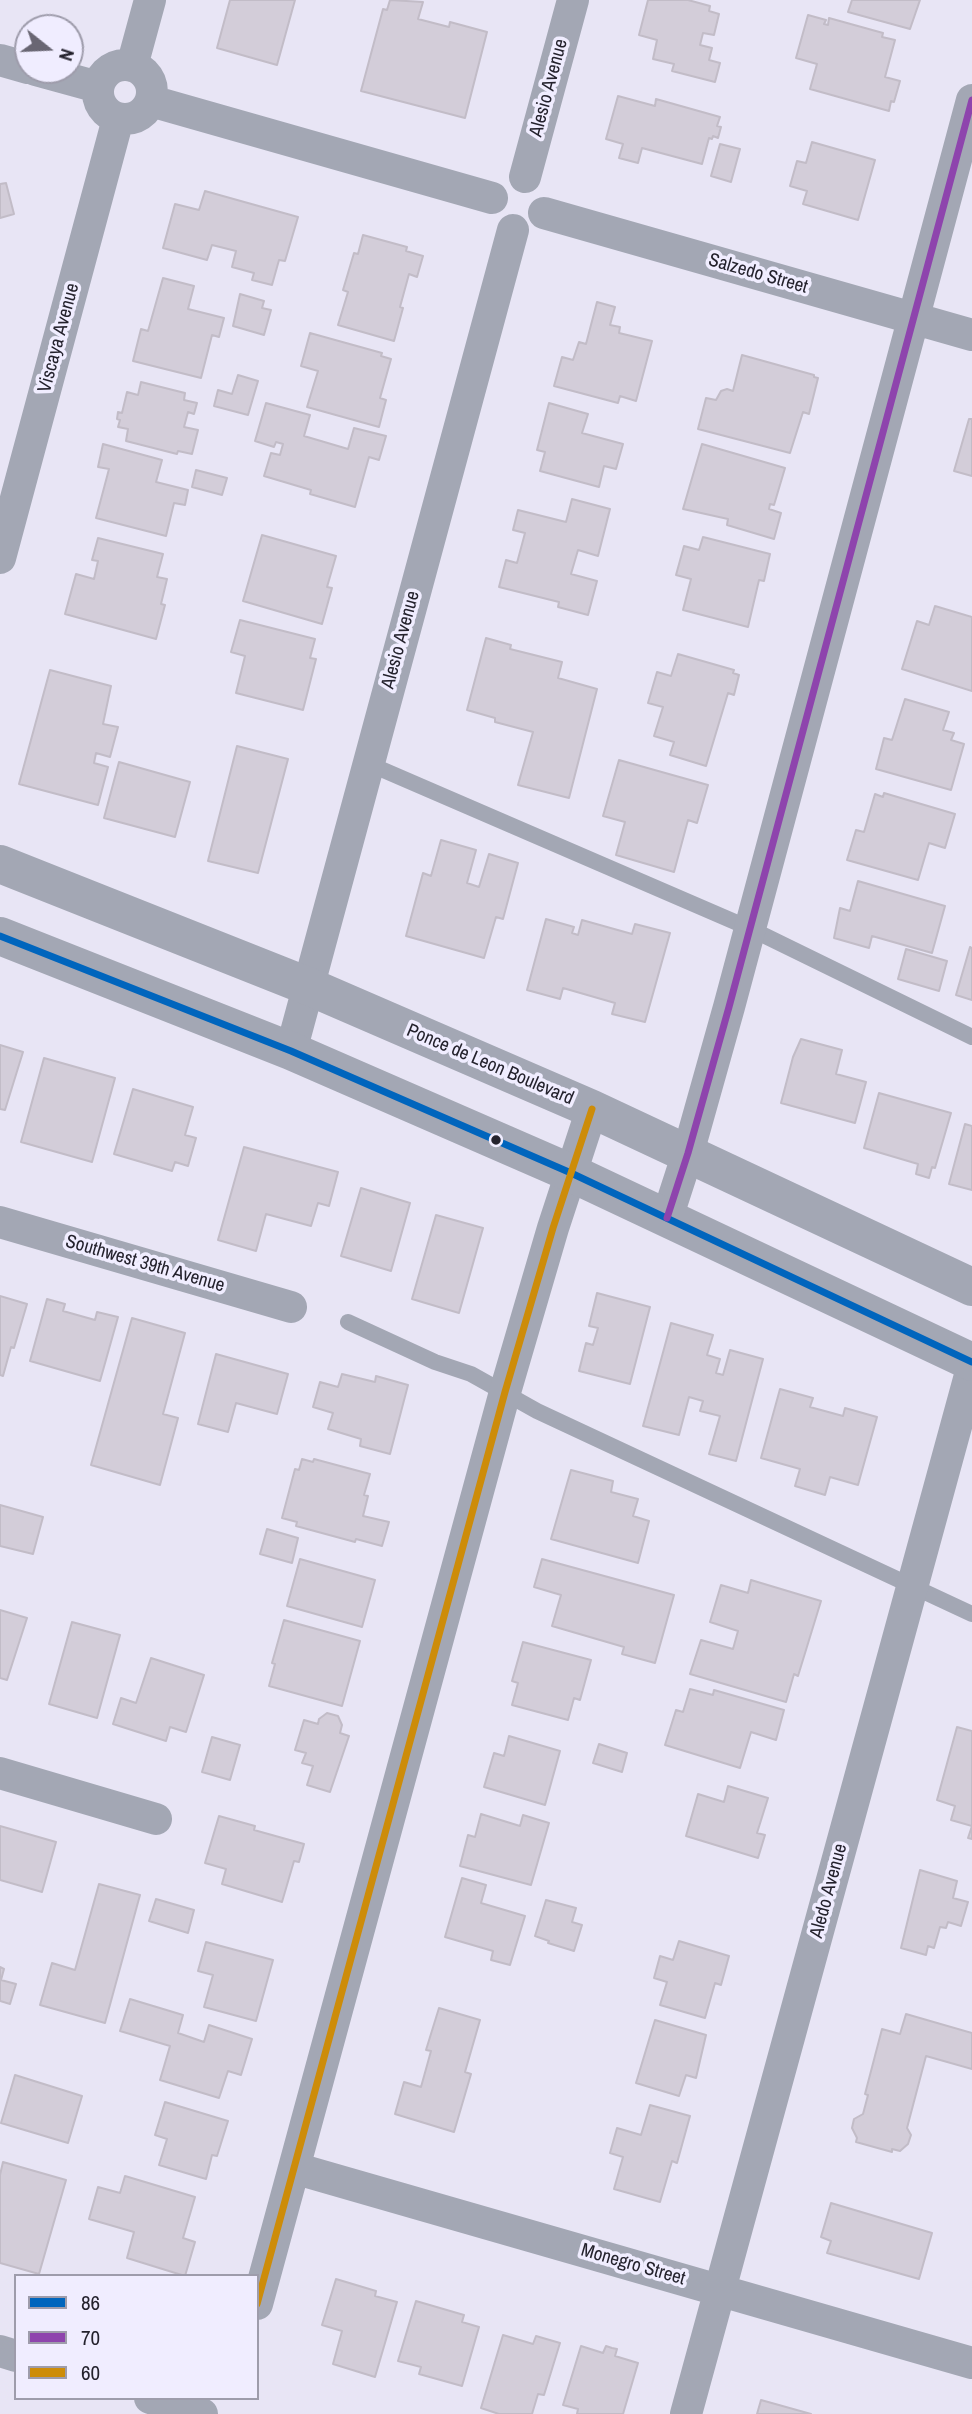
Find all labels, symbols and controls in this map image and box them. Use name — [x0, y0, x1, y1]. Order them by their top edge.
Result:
north arrow — [14, 14, 84, 84]
street label: Alesio Avenue — [525, 37, 573, 139]
text: N — [53, 46, 81, 64]
street label: Salzedo Street — [706, 249, 810, 299]
street label: Viscaya Avenue — [33, 281, 85, 395]
street label: Alesio Avenue — [377, 589, 425, 691]
street label: Ponce de Leon Boulevard — [403, 1019, 577, 1111]
unlabelled marker — [489, 1133, 503, 1147]
street label: Southwest 39th Avenue — [63, 1230, 227, 1298]
street label: Aledo Avenue — [805, 1841, 853, 1941]
street label: Monegro Street — [578, 2239, 688, 2291]
legend — [14, 2274, 259, 2400]
text: 86 — [81, 2288, 100, 2317]
text: 70 — [81, 2323, 100, 2352]
text: 60 — [81, 2358, 100, 2387]

